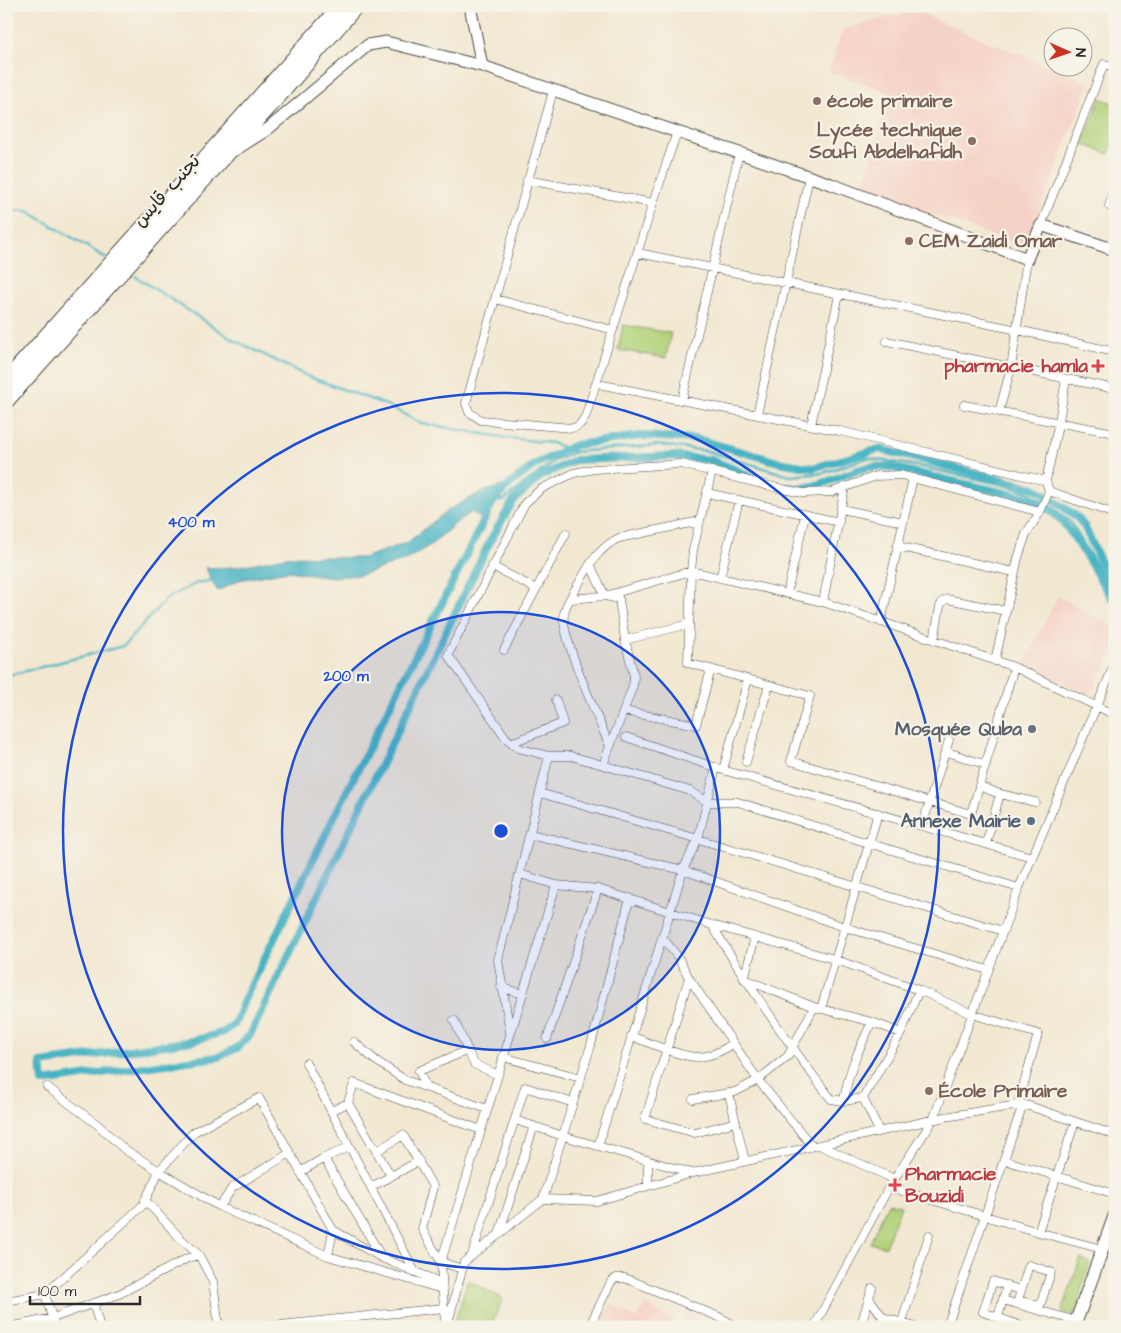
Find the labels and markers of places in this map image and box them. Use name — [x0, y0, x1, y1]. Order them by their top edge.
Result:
place label: école primaire — [827, 88, 954, 115]
marker: école primaire — [811, 95, 823, 107]
place label: Lycée technique Soufi Abdelhafidh — [808, 117, 963, 166]
marker: Lycée technique Soufi Abdelhafidh — [966, 135, 978, 147]
place label: CEM Zaidi Omar — [919, 228, 1063, 255]
marker: CEM Zaidi Omar — [903, 235, 915, 247]
place label: pharmacie hamla — [944, 353, 1088, 380]
marker: pharmacie hamla — [1092, 360, 1104, 372]
place label: Mosquée Quba — [895, 716, 1022, 743]
marker: Mosquée Quba — [1026, 723, 1038, 735]
place label: Annexe Mairie — [901, 808, 1022, 835]
marker: Annexe Mairie — [1025, 815, 1037, 827]
centre of rings — [492, 822, 510, 840]
place label: École Primaire — [939, 1078, 1068, 1105]
marker: École Primaire — [923, 1085, 935, 1097]
place label: Pharmacie Bouzidi — [905, 1161, 997, 1210]
marker: Pharmacie Bouzidi — [889, 1179, 901, 1191]

